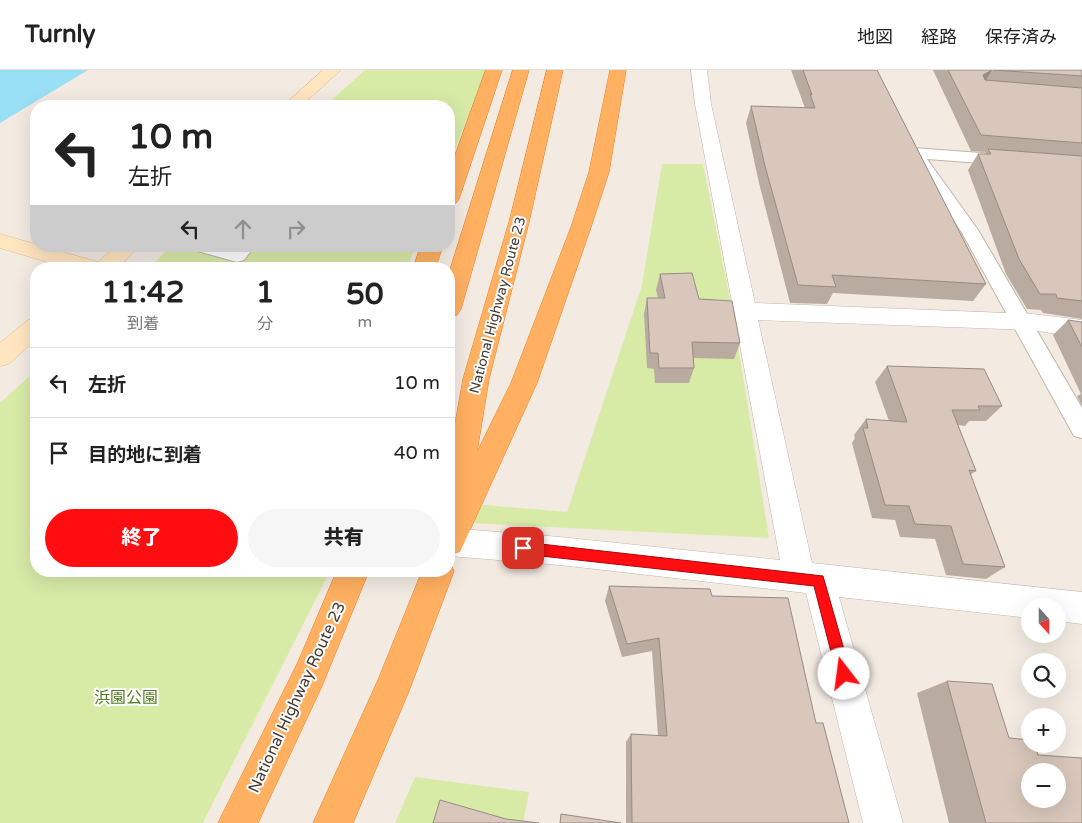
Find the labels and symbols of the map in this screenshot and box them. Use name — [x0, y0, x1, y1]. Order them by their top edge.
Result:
street label: National Highway Route 23 — [466, 215, 529, 395]
pin — [502, 527, 544, 569]
north arrow — [1021, 598, 1066, 642]
street label: National Highway Route 23 — [244, 599, 350, 796]
position arrow — [817, 647, 869, 699]
park label: 浜園公園 — [94, 688, 158, 708]

